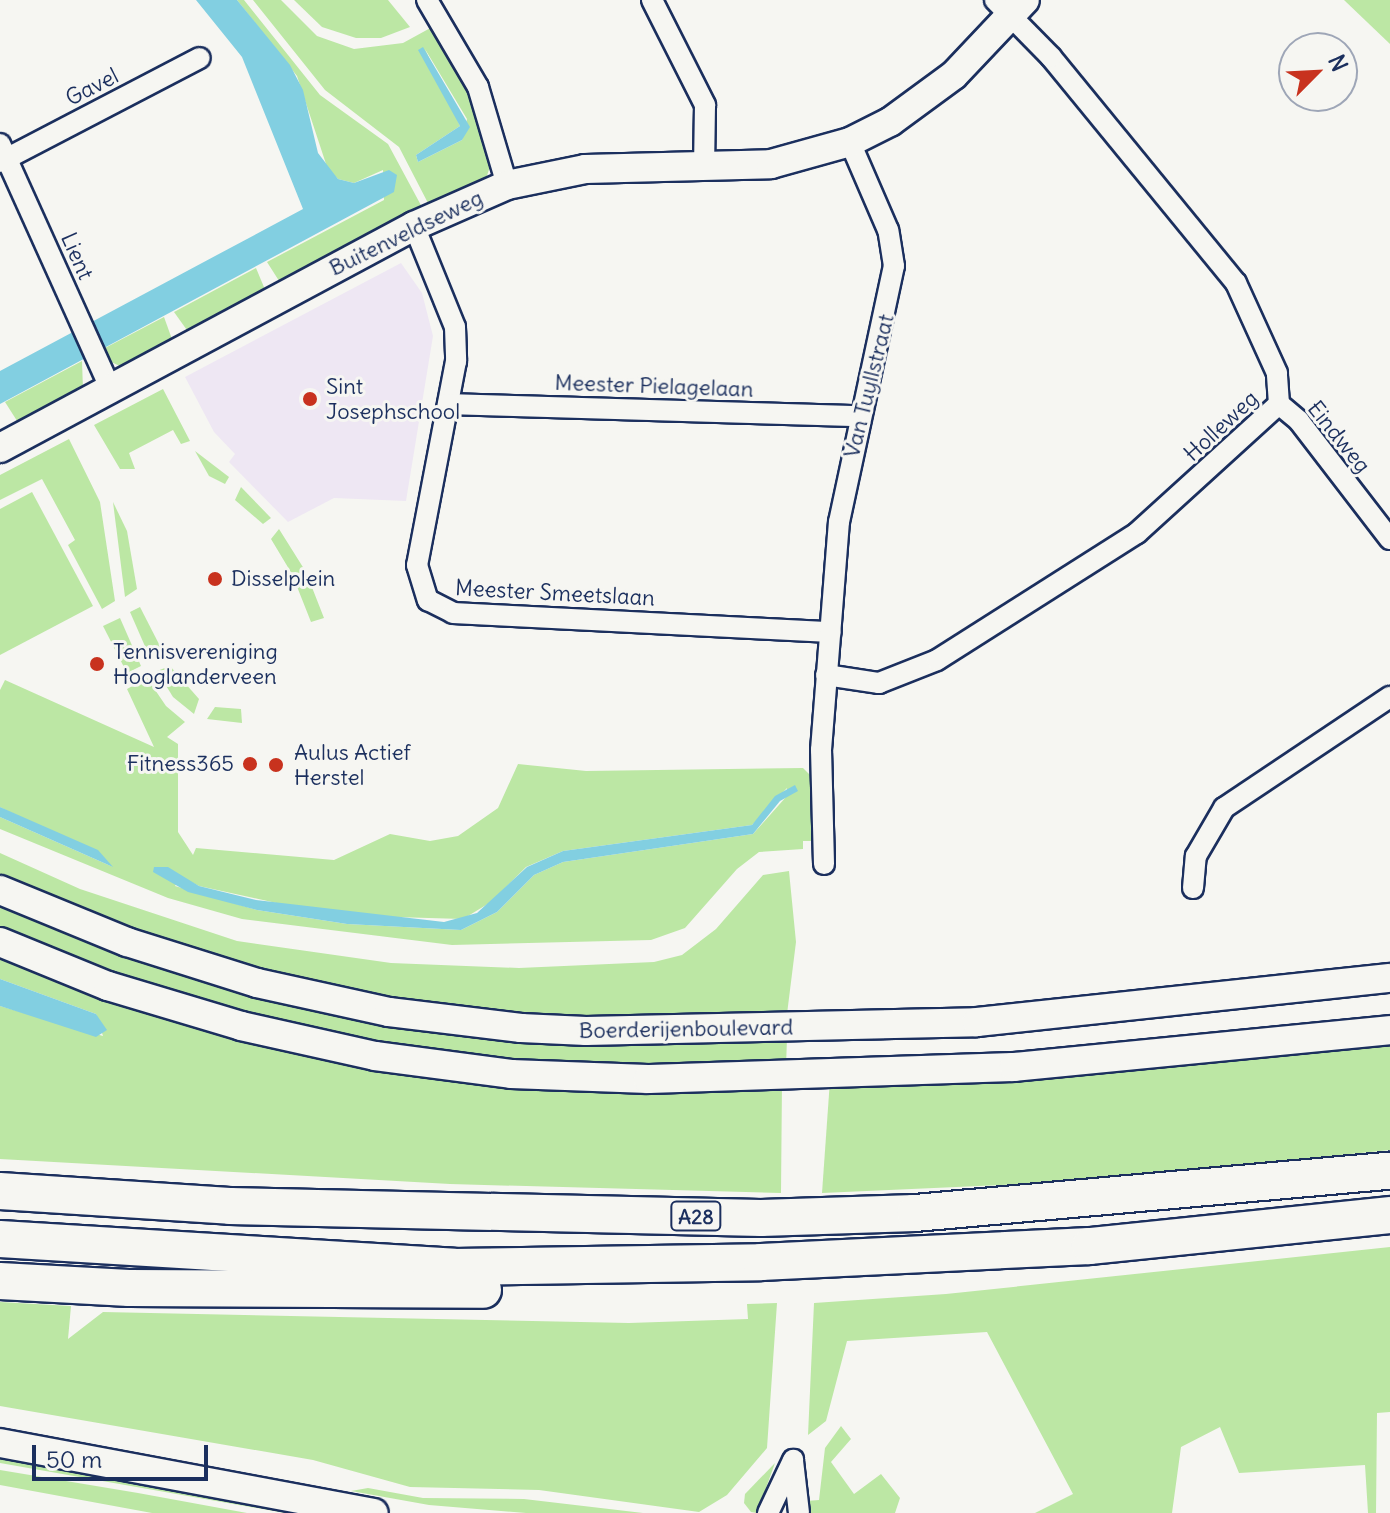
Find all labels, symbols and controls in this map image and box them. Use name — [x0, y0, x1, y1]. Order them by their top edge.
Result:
north arrow — [1278, 32, 1358, 112]
text: N — [1322, 50, 1354, 76]
street label: Gavel — [61, 63, 123, 111]
street label: Buitenveldseweg — [325, 184, 487, 282]
street label: Lient — [55, 228, 99, 284]
street label: Van Tuyllstraat — [838, 311, 900, 461]
street label: Meester Pielagelaan — [554, 369, 754, 403]
place label: Sint Josephschool — [326, 373, 460, 424]
street label: Holleweg — [1179, 385, 1263, 467]
marker: Sint Josephschool — [301, 390, 319, 408]
street label: Eindweg — [1302, 396, 1376, 478]
place label: Disselplein — [231, 566, 335, 592]
marker: Disselplein — [206, 570, 224, 588]
street label: Meester Smeetslaan — [454, 575, 656, 611]
place label: Tennisvereniging Hooglanderveen — [113, 638, 278, 690]
marker: Tennisvereniging Hooglanderveen — [88, 655, 106, 673]
place label: Aulus Actief Herstel — [294, 739, 411, 790]
place label: Fitness365 — [127, 751, 234, 777]
marker: Aulus Actief Herstel — [265, 754, 287, 776]
marker: Fitness365 — [241, 755, 259, 773]
street label: Boerderijenboulevard — [579, 1014, 793, 1044]
road number: A28 — [670, 1200, 722, 1232]
scale bar — [36, 1429, 212, 1479]
text: 50 m — [46, 1444, 102, 1474]

